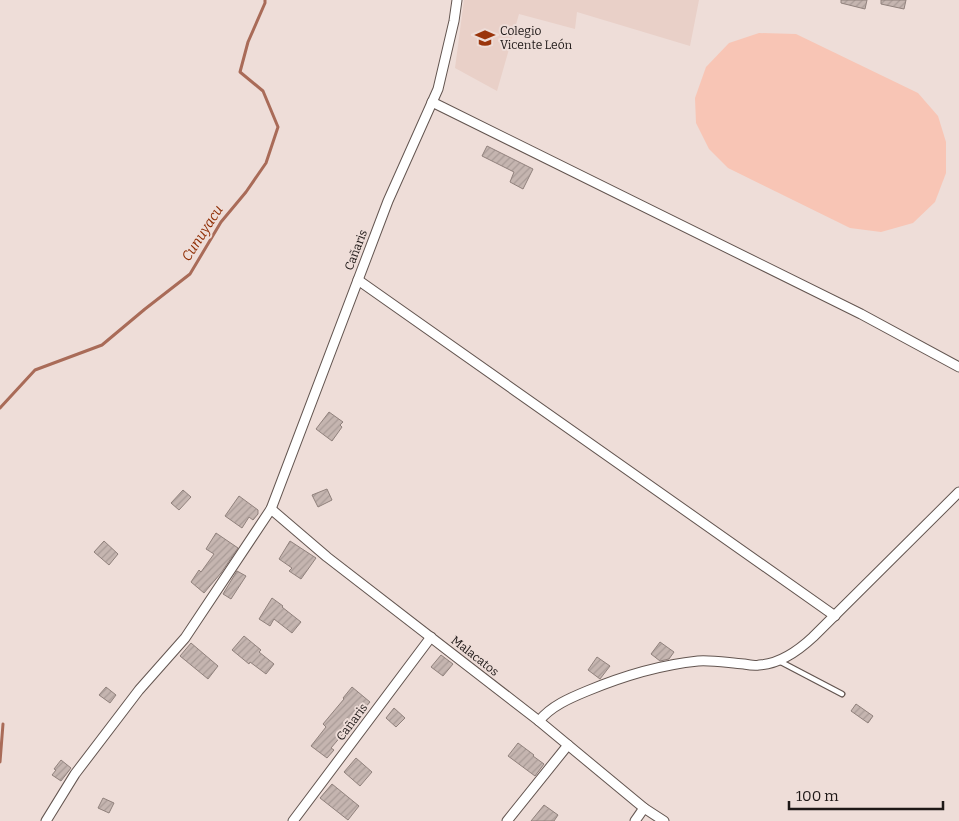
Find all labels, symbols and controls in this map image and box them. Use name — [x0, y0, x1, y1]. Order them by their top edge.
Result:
place label: Colegio Vicente León — [500, 24, 573, 52]
school or university icon: Colegio Vicente León — [474, 27, 496, 49]
water label: Cunuyacu — [178, 202, 227, 265]
street label: Cañaris — [342, 227, 370, 272]
street label: Malacatos — [449, 633, 502, 679]
street label: Cañaris — [334, 701, 371, 743]
scale bar — [789, 778, 943, 810]
text: 100 m — [796, 787, 839, 805]

